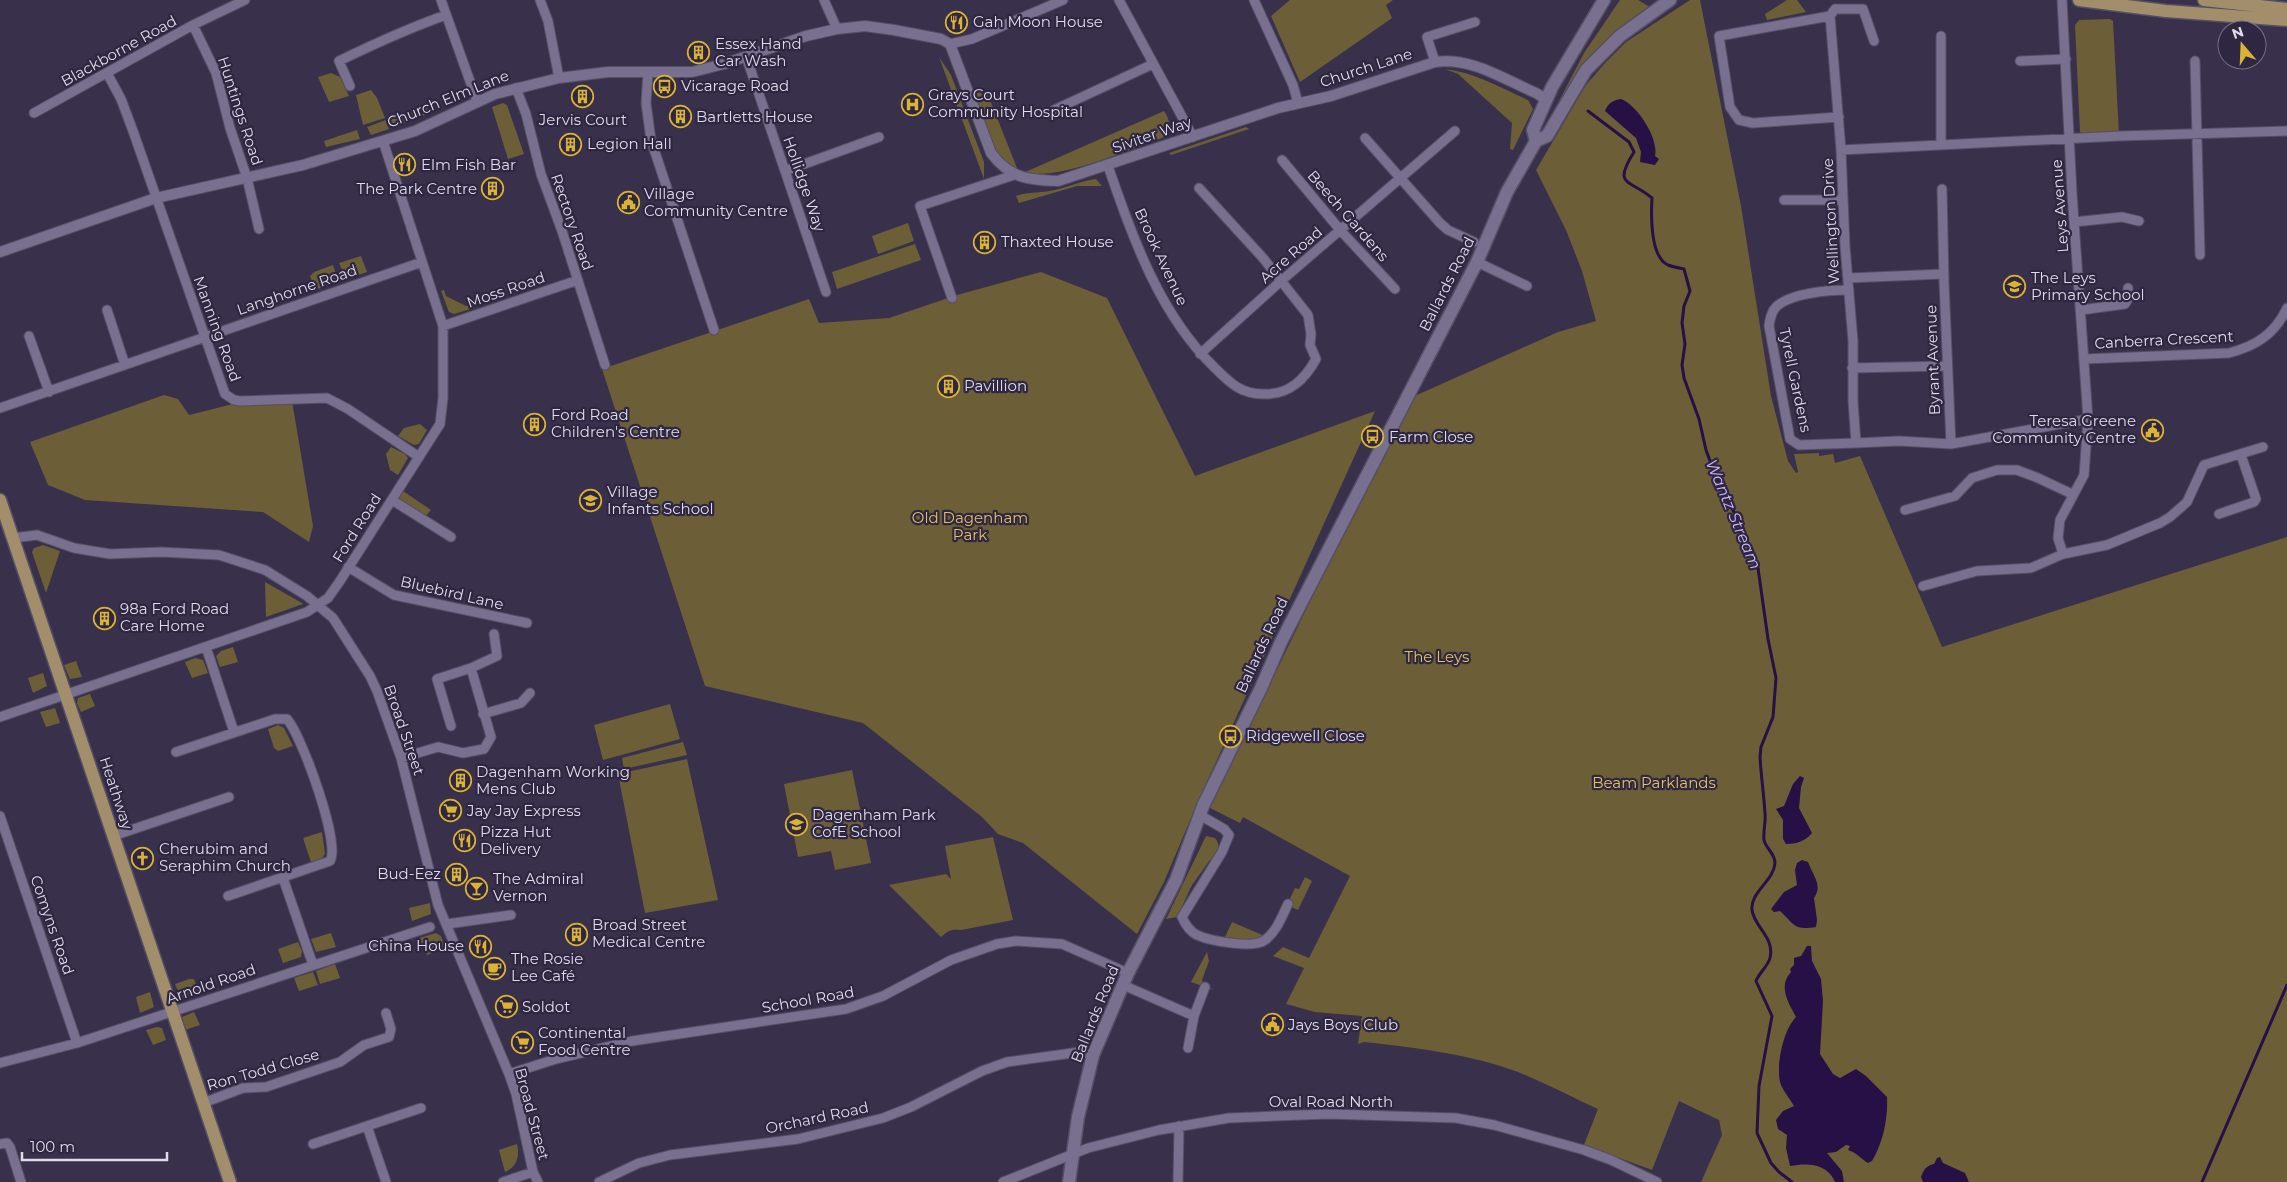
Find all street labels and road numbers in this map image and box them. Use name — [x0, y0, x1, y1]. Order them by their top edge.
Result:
street label: Blackborne Road — [58, 11, 180, 90]
street label: Church Lane — [1317, 44, 1414, 91]
street label: Huntings Road — [214, 54, 267, 168]
street label: Church Elm Lane — [384, 65, 512, 132]
street label: Siviter Way — [1110, 112, 1195, 157]
street label: Hollidge Way — [779, 134, 830, 235]
street label: Wellington Drive — [1818, 158, 1843, 284]
street label: Leys Avenue — [2047, 159, 2072, 253]
street label: Beech Gardens — [1304, 166, 1393, 265]
street label: Rectory Road — [547, 171, 598, 273]
street label: Brook Avenue — [1131, 205, 1192, 309]
street label: Acre Road — [1255, 222, 1326, 287]
street label: Ballards Road — [1415, 233, 1479, 334]
street label: Langhorne Road — [234, 260, 359, 319]
street label: Moss Road — [464, 267, 547, 312]
street label: Manning Road — [190, 273, 245, 384]
street label: Byrant Avenue — [1921, 304, 1944, 416]
street label: Tyrell Gardens — [1775, 326, 1816, 434]
street label: Canberra Crescent — [2094, 326, 2234, 353]
street label: Ford Road — [328, 490, 385, 566]
street label: Bluebird Lane — [399, 571, 506, 614]
street label: Ballards Road — [1231, 594, 1292, 696]
street label: Broad Street — [380, 682, 429, 778]
street label: Heathway — [96, 754, 137, 833]
street label: Comyns Road — [27, 873, 78, 977]
street label: Arnold Road — [164, 959, 258, 1008]
street label: Ballards Road — [1066, 962, 1123, 1065]
street label: School Road — [760, 982, 856, 1017]
street label: Ron Todd Close — [204, 1044, 321, 1095]
street label: Broad Street — [511, 1066, 554, 1162]
street label: Oval Road North — [1269, 1092, 1393, 1111]
street label: Orchard Road — [764, 1097, 870, 1138]

